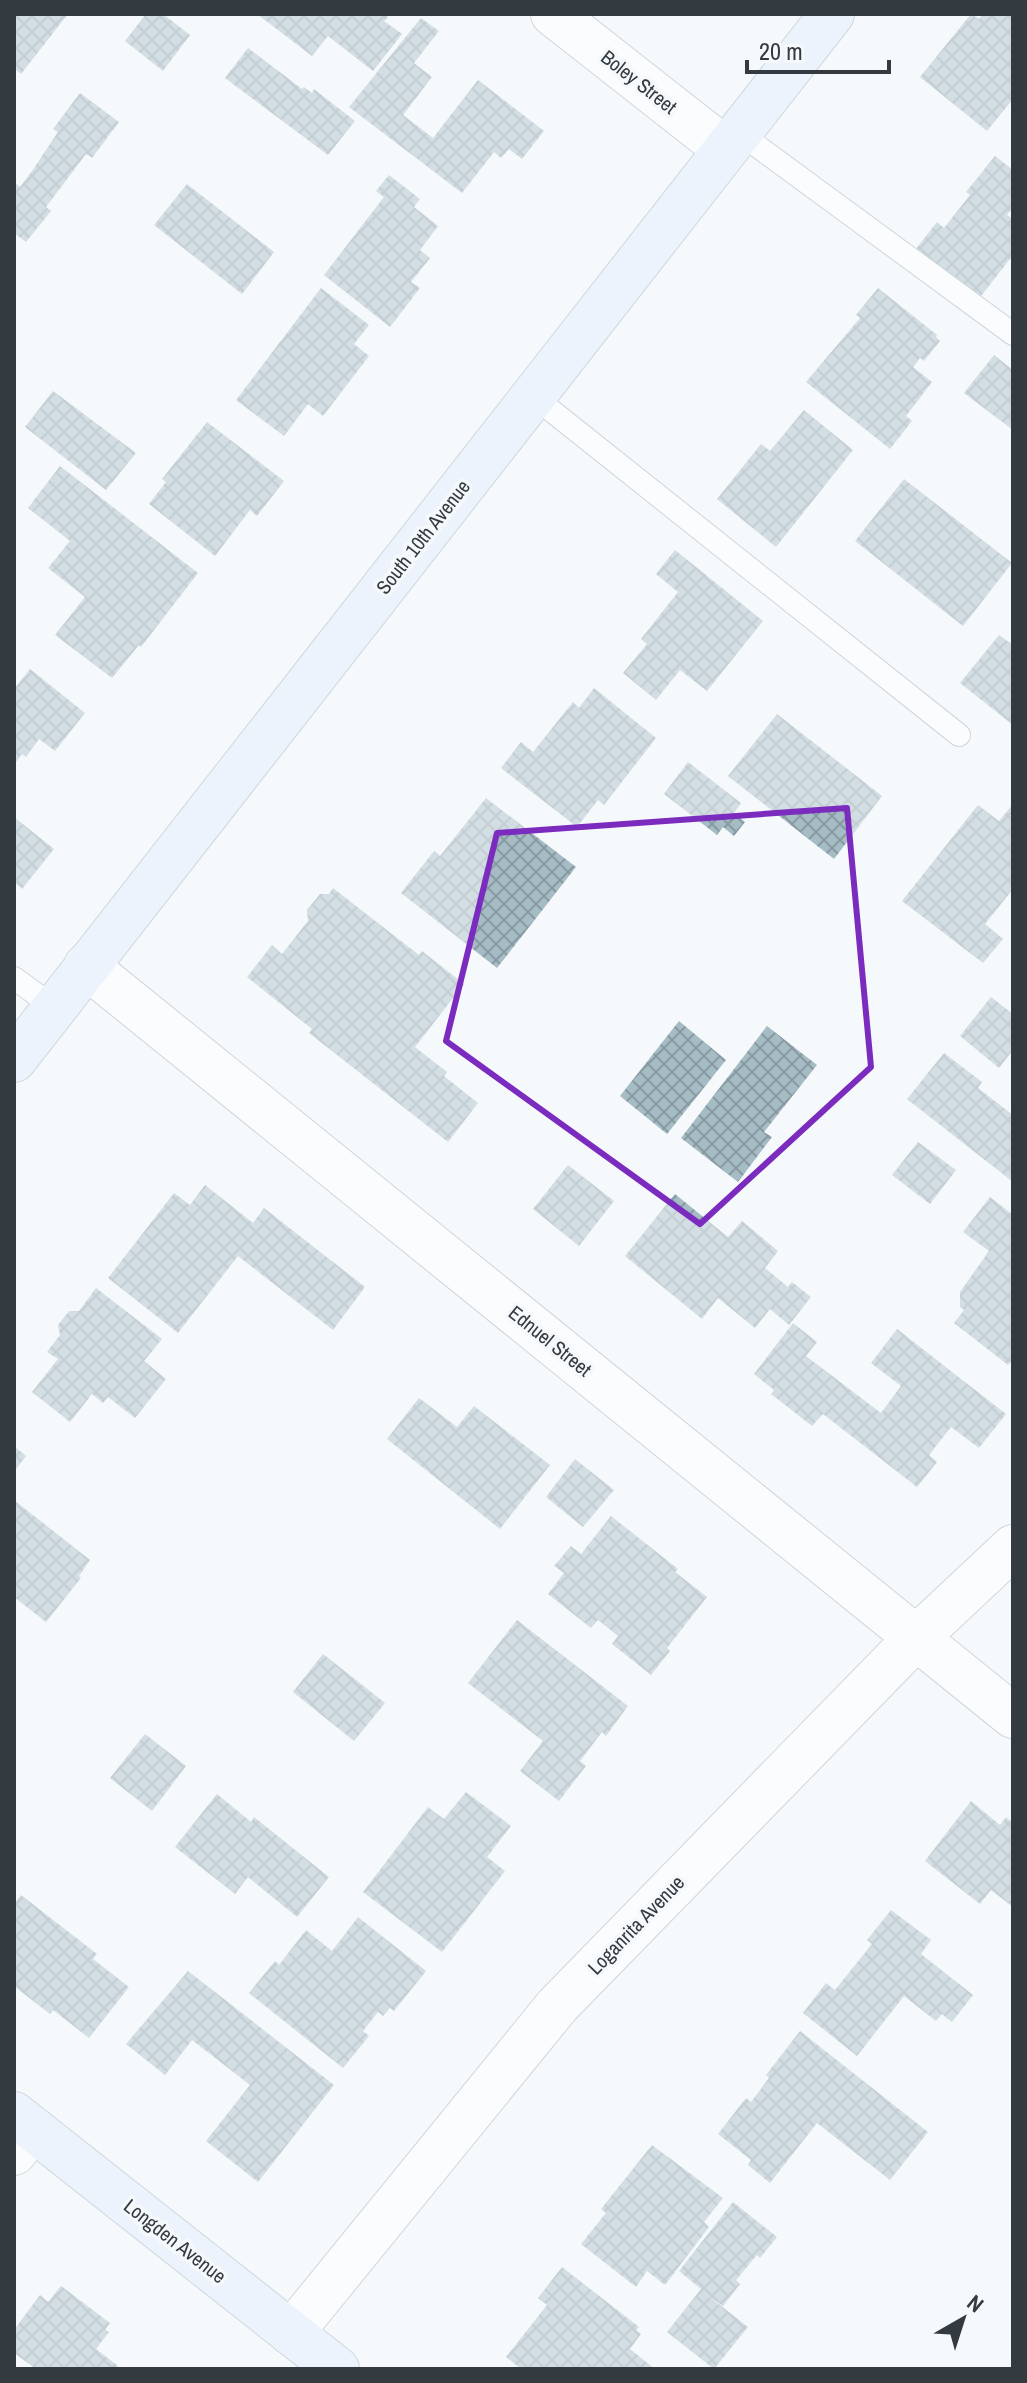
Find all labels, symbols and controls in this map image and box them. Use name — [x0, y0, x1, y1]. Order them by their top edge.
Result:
scale bar — [747, 24, 889, 74]
text: 20 m — [759, 35, 803, 67]
street label: Boley Street — [596, 43, 683, 120]
street label: South 10th Avenue — [369, 474, 476, 600]
street label: Ednuel Street — [503, 1299, 598, 1383]
street label: Loganrita Avenue — [581, 1869, 690, 1980]
street label: Longden Avenue — [119, 2192, 232, 2289]
north arrow — [923, 2279, 1003, 2359]
text: N — [961, 2288, 990, 2319]

